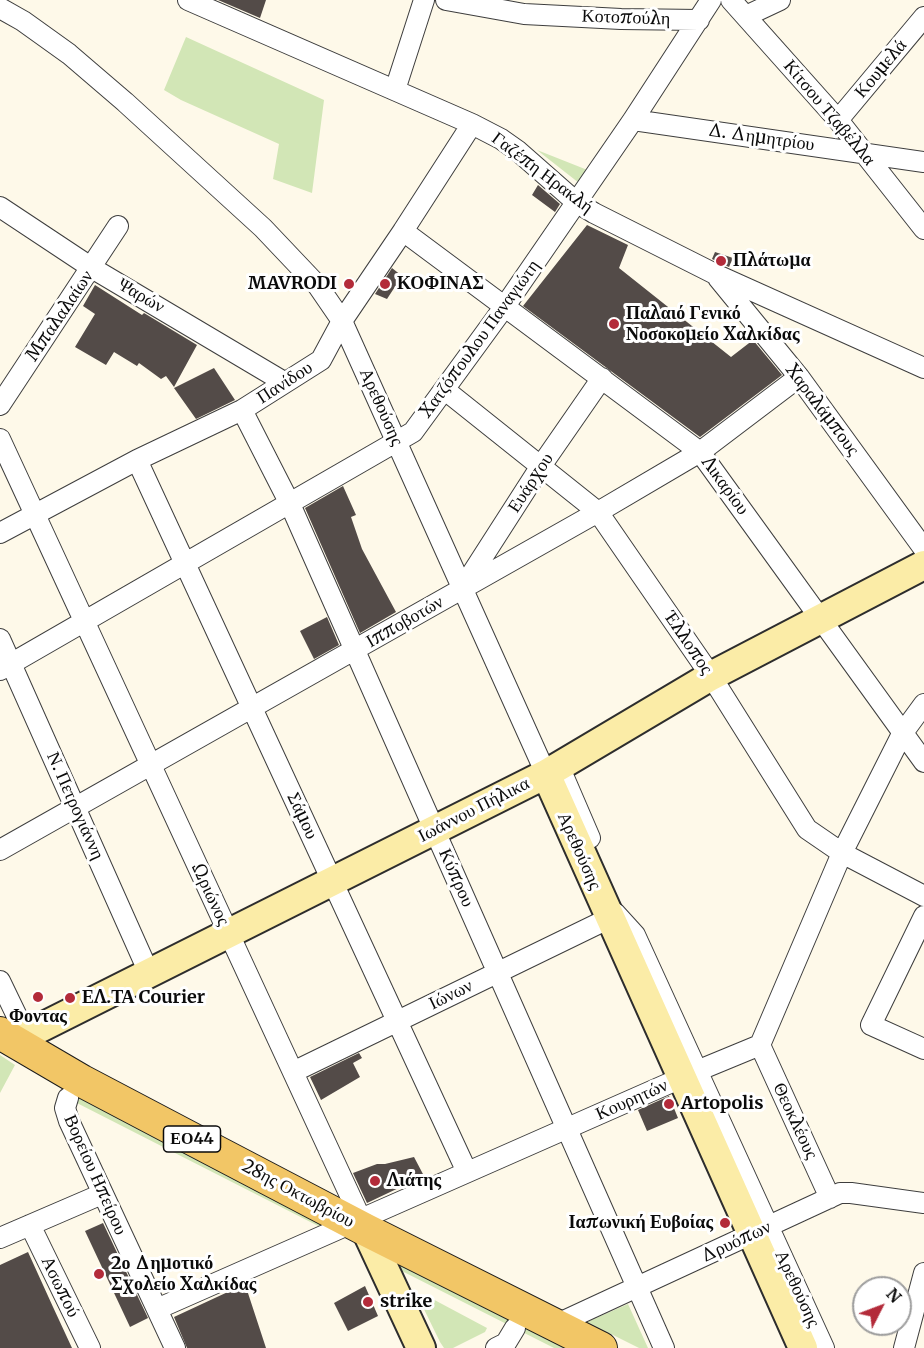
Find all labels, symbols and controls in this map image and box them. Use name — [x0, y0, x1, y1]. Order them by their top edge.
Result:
street label: Κοτοπούλη — [581, 6, 671, 30]
street label: Κουμελά — [850, 35, 912, 103]
street label: Κίτσου Τζαβέλλα — [779, 56, 879, 170]
street label: Δ. Δημητρίου — [706, 120, 816, 156]
street label: Γαζέπη Ηρακλή — [487, 128, 597, 218]
place label: Πλάτωμα — [733, 250, 811, 272]
marker: Πλάτωμα — [714, 254, 728, 268]
street label: Χατζόπουλου Παναγιώτη — [415, 256, 545, 422]
street label: Μπαλαλαίων — [22, 267, 98, 365]
place label: MAVRODI — [248, 273, 337, 295]
place label: ΚΟΦΙΝΑΣ — [397, 273, 484, 295]
street label: Ψαρών — [114, 274, 168, 318]
marker: MAVRODI — [342, 277, 356, 291]
marker: ΚΟΦΙΝΑΣ — [378, 277, 392, 291]
place label: Παλαιό Γενικό Νοσοκομείο Χαλκίδας — [626, 303, 799, 346]
marker: Παλαιό Γενικό Νοσοκομείο Χαλκίδας — [607, 317, 621, 331]
street label: Πανίδου — [253, 357, 317, 409]
street label: Χαραλάμπους — [780, 360, 864, 460]
street label: Αρεθούσης — [354, 365, 408, 449]
street label: Ευάρχου — [504, 449, 558, 517]
street label: Λικαρίου — [697, 453, 753, 519]
street label: Ιπποβοτών — [363, 591, 447, 653]
street label: Έλλοπος — [659, 607, 717, 679]
street label: Ν. Πετρογιάννη — [42, 749, 108, 863]
street label: Ιωάννου Πήλικα — [415, 773, 533, 847]
street label: Σάμου — [282, 789, 322, 843]
street label: Αρεθούσης — [552, 809, 606, 893]
street label: Κύπρου — [434, 846, 478, 910]
street label: Ωριώνος — [186, 859, 234, 929]
street label: Ιώνων — [426, 975, 476, 1015]
place label: ΕΛ.ΤΑ Courier — [82, 987, 205, 1009]
marker: Φοντας — [31, 990, 45, 1004]
marker: ΕΛ.ΤΑ Courier — [63, 991, 77, 1005]
place label: Φοντας — [9, 1006, 67, 1028]
street label: Κουρητών — [593, 1075, 671, 1125]
street label: Θεοκλέους — [768, 1079, 822, 1163]
place label: Artopolis — [681, 1093, 763, 1115]
marker: Artopolis — [662, 1097, 676, 1111]
street label: Βορείου Ηπείρου — [59, 1111, 131, 1239]
road number: ΕΟ44 — [164, 1126, 220, 1152]
street label: 28ης Οκτωβρίου — [238, 1155, 358, 1233]
place label: Λιάτης — [387, 1170, 441, 1192]
marker: Λιάτης — [368, 1174, 382, 1188]
place label: Ιαπωνική Ευβοίας — [569, 1212, 713, 1234]
street label: Δρυόπων — [698, 1216, 774, 1268]
marker: Ιαπωνική Ευβοίας — [718, 1216, 732, 1230]
street label: Αρεθούσης — [770, 1247, 824, 1331]
street label: Ασωπού — [36, 1253, 84, 1321]
place label: 2ο Δημοτικό Σχολείο Χαλκίδας — [111, 1253, 256, 1296]
marker: 2ο Δημοτικό Σχολείο Χαλκίδας — [92, 1267, 106, 1281]
north arrow — [852, 1276, 912, 1336]
text: N — [882, 1284, 906, 1307]
place label: strike — [380, 1291, 432, 1313]
marker: strike — [361, 1295, 375, 1309]

